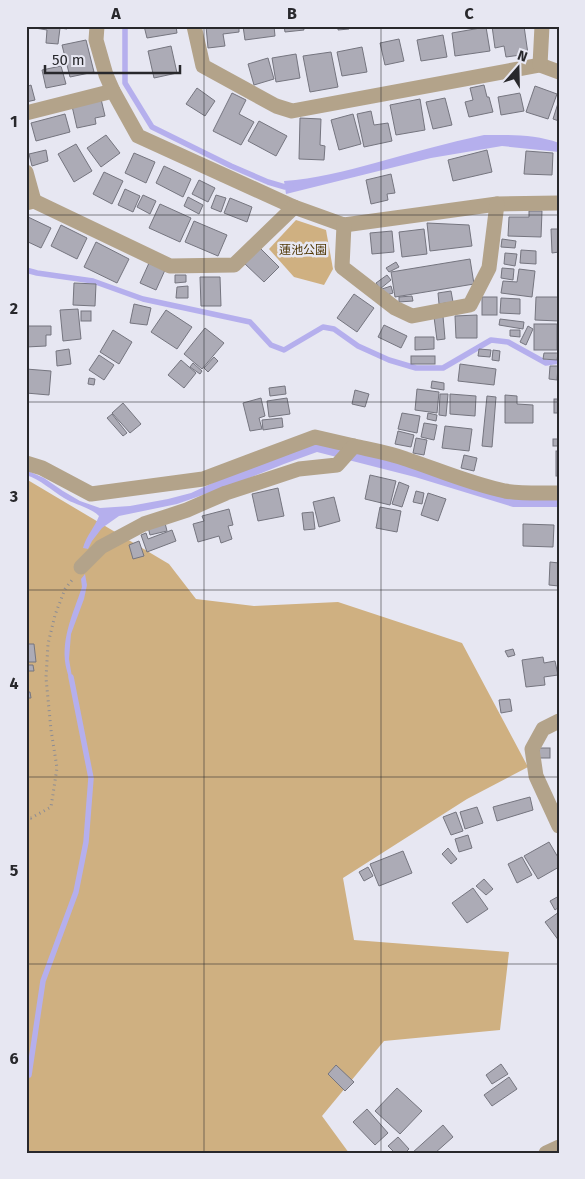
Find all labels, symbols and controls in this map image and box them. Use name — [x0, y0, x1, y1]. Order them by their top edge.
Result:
text: A — [110, 4, 121, 23]
text: B — [287, 4, 297, 23]
text: C — [464, 4, 474, 23]
scale bar — [45, 42, 180, 74]
north arrow — [492, 42, 542, 92]
text: N — [515, 47, 530, 66]
text: 50 m — [52, 51, 85, 69]
text: 1 — [10, 112, 18, 131]
park label: 蓮池公園 — [279, 243, 327, 257]
text: 2 — [10, 299, 18, 318]
text: 3 — [9, 487, 18, 506]
text: 4 — [9, 674, 19, 693]
text: 5 — [10, 861, 19, 880]
text: 6 — [9, 1049, 19, 1068]

